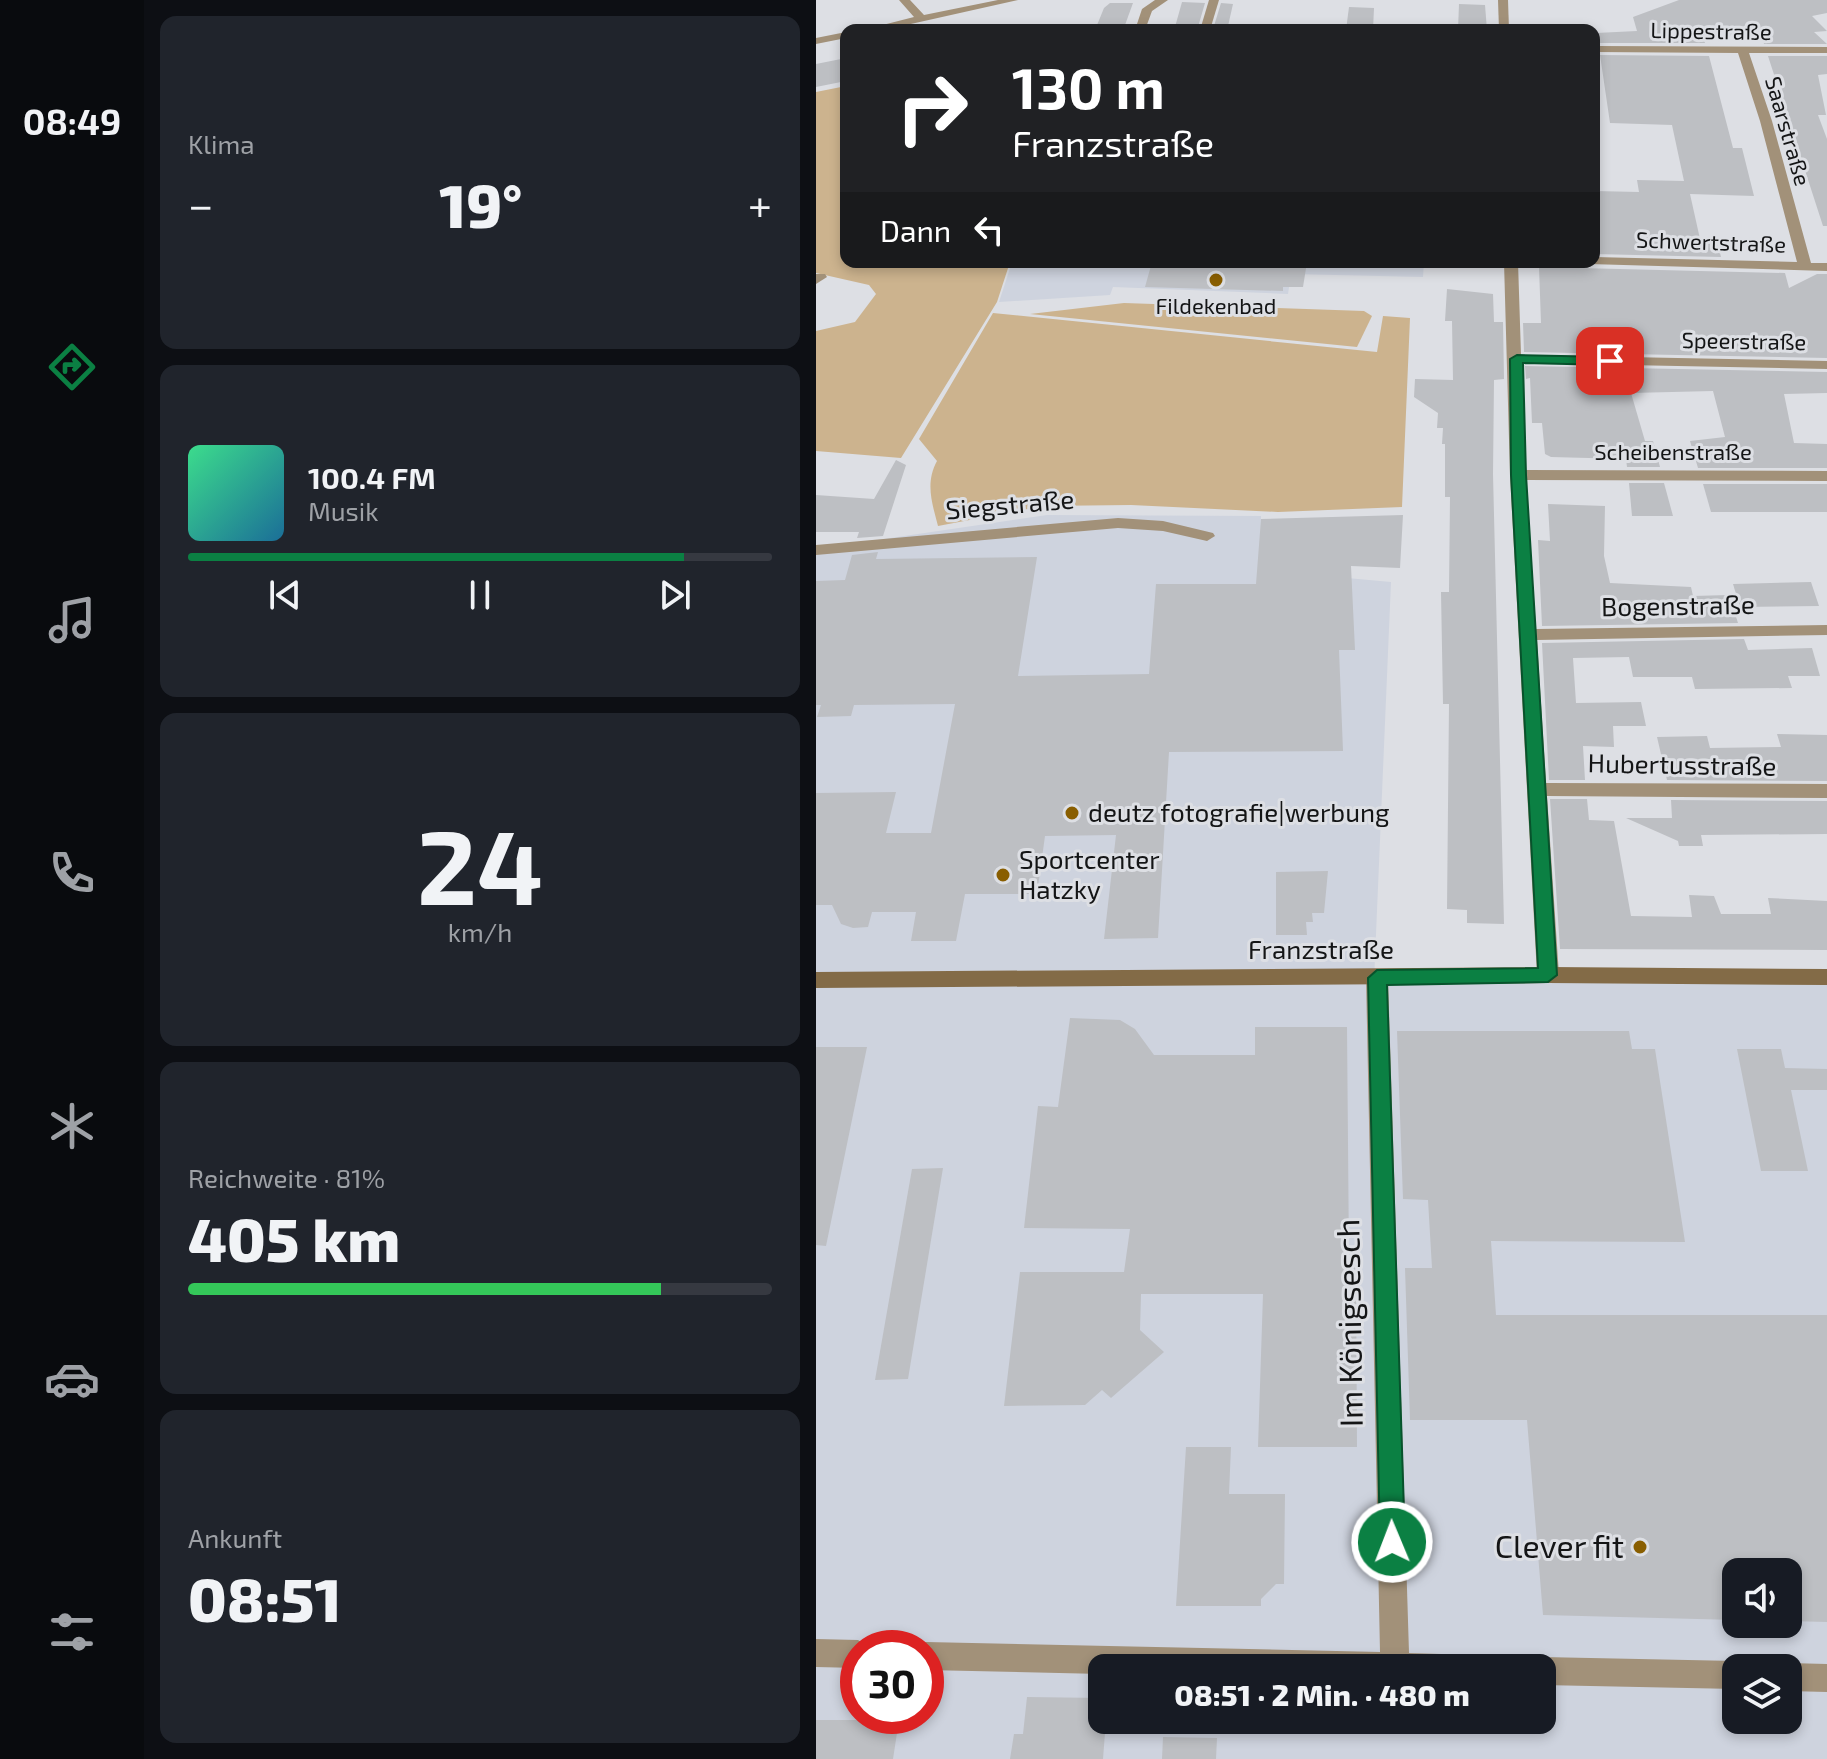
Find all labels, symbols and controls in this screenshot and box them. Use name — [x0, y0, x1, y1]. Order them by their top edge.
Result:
street label: Lippestraße — [1650, 16, 1772, 44]
text: 130 m — [1012, 53, 1165, 120]
icon: right — [880, 56, 984, 160]
street label: Saarstraße — [1761, 73, 1817, 188]
text: 08:49 — [23, 99, 121, 142]
text: Franzstraße — [1012, 121, 1214, 164]
text: Klima — [188, 128, 255, 159]
text: 19° — [439, 168, 522, 240]
text: − — [188, 177, 214, 230]
text: + — [748, 177, 772, 230]
icon: left — [967, 208, 1011, 252]
text: Dann — [880, 212, 951, 248]
street label: Schwertstraße — [1636, 225, 1786, 257]
marker: Fildekenbad — [1207, 271, 1225, 289]
place label: Fildekenbad — [1156, 292, 1276, 318]
street label: Speerstraße — [1681, 326, 1807, 354]
pin — [1576, 327, 1644, 395]
icon: directions — [44, 339, 100, 395]
icon: arrive — [1588, 339, 1632, 383]
street label: Scheibenstraße — [1594, 438, 1752, 464]
text: 100.4 FM — [308, 459, 436, 495]
street label: Siegstraße — [944, 482, 1075, 525]
text: Musik — [308, 495, 379, 526]
icon: previous — [263, 573, 307, 617]
icon: pause — [458, 573, 502, 617]
icon: next — [653, 573, 697, 617]
street label: Bogenstraße — [1601, 588, 1755, 621]
icon: music — [44, 592, 100, 648]
street label: Hubertusstraße — [1587, 746, 1777, 781]
place label: deutz fotografie|werbung — [1088, 796, 1390, 827]
text: 24 — [417, 801, 543, 926]
marker: deutz fotografie|werbung — [1063, 804, 1081, 822]
place label: Sportcenter Hatzky — [1019, 843, 1160, 904]
icon: phone — [44, 845, 100, 901]
marker: Sportcenter Hatzky — [994, 866, 1012, 884]
text: km/h — [448, 916, 512, 947]
street label: Franzstraße — [1248, 933, 1394, 964]
icon: climate — [44, 1098, 100, 1154]
text: Reichweite · 81% — [188, 1162, 385, 1193]
text: 405 km — [188, 1202, 400, 1274]
street label: Im Königsesch — [1327, 1218, 1369, 1428]
icon: car — [44, 1351, 100, 1407]
position arrow — [1350, 1500, 1434, 1584]
text: Ankunft — [188, 1522, 282, 1553]
place label: Clever fit — [1495, 1526, 1624, 1564]
marker: Clever fit — [1631, 1538, 1649, 1556]
map controls — [1722, 1558, 1802, 1734]
button: sound — [1722, 1558, 1802, 1638]
text: 08:51 — [188, 1562, 341, 1634]
icon: filters — [44, 1604, 100, 1660]
speed limit sign: 30 — [840, 1630, 944, 1734]
button: layers — [1722, 1654, 1802, 1734]
text: 08:51 · 2 Min. · 480 m — [1174, 1676, 1470, 1712]

